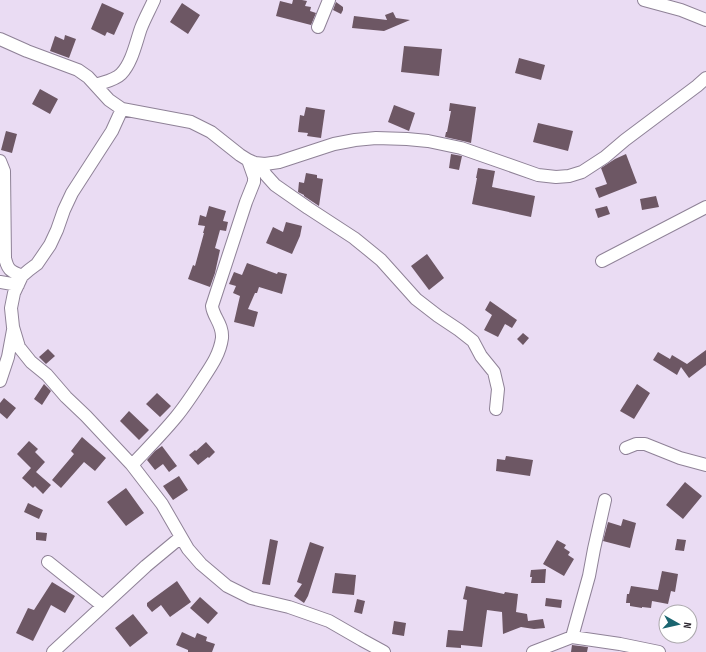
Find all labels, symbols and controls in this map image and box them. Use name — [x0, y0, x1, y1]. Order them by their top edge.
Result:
north arrow — [658, 604, 698, 644]
text: N — [681, 622, 694, 629]

